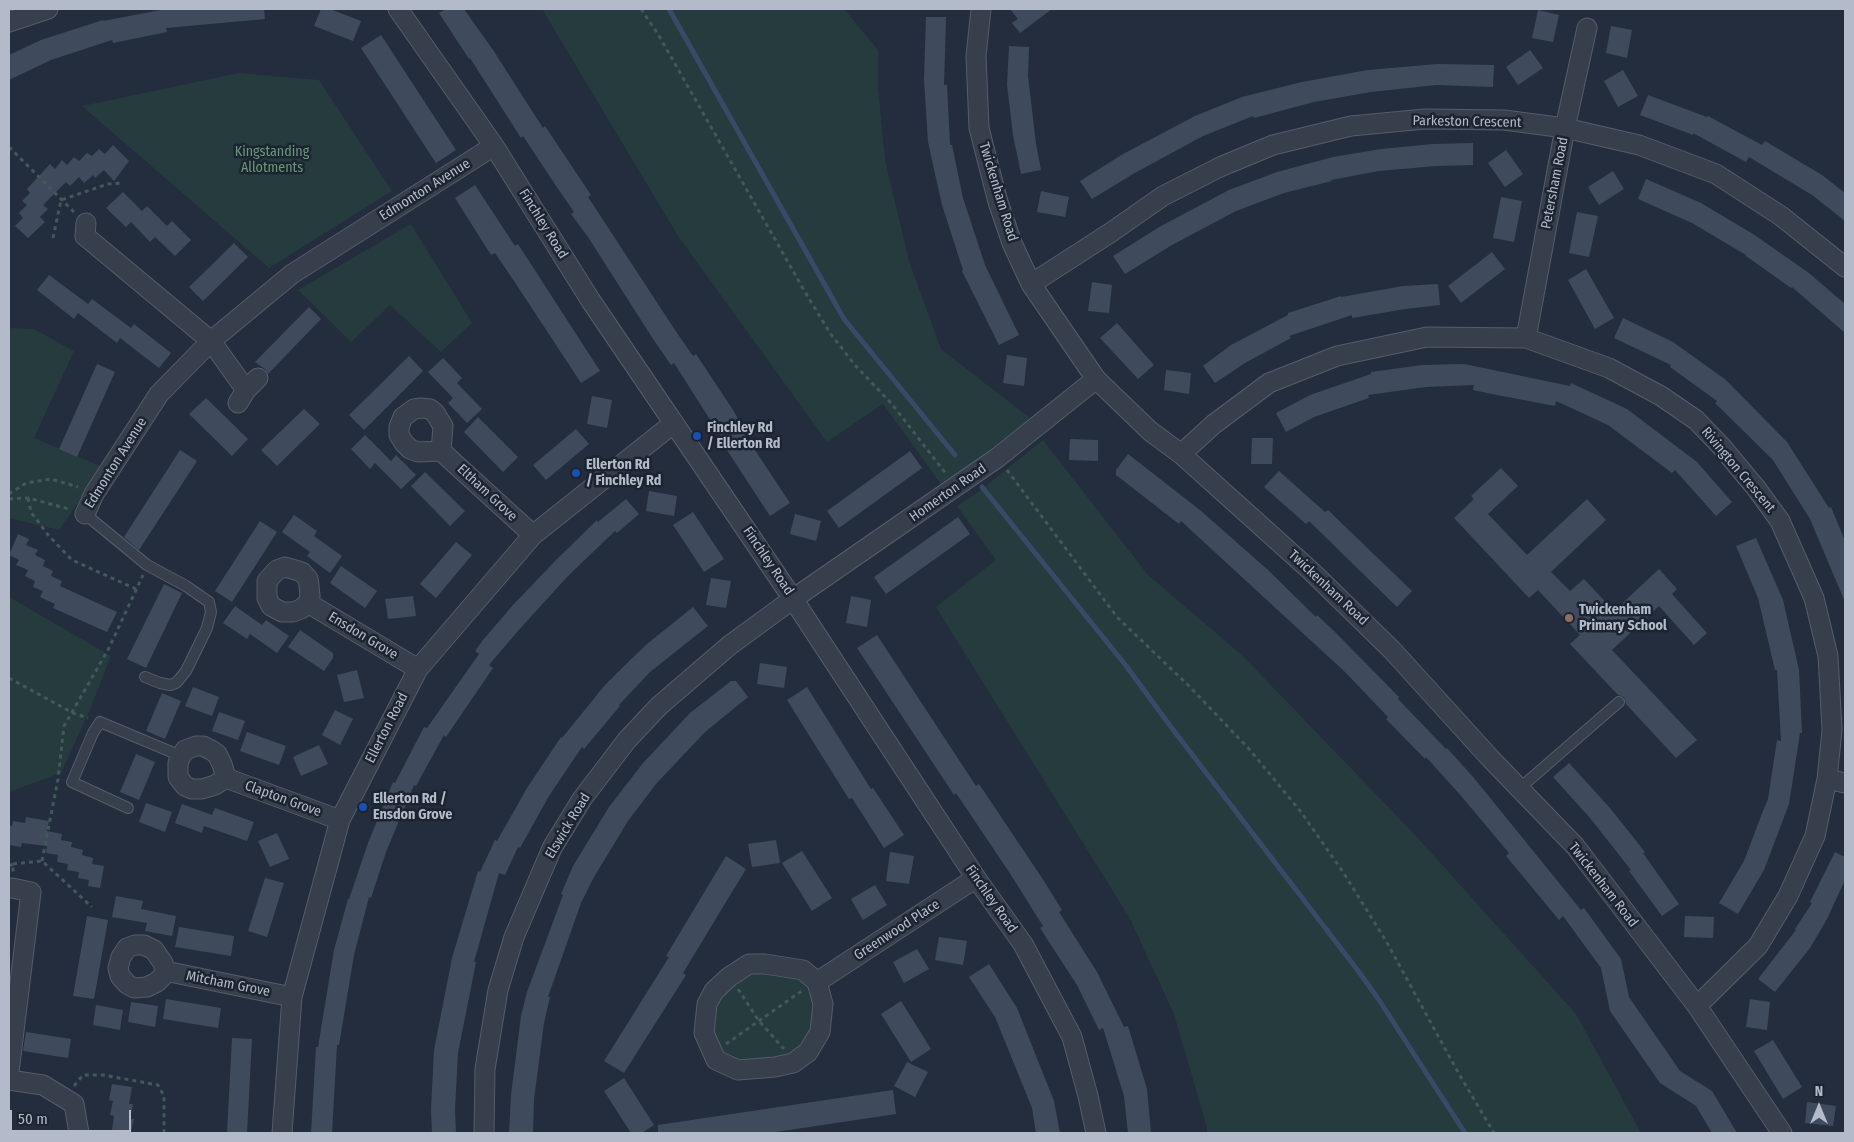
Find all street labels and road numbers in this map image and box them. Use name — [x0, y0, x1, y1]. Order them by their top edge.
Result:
street label: Parkeston Crescent — [1412, 113, 1522, 131]
street label: Petersham Road — [1538, 136, 1572, 230]
street label: Twickenham Road — [975, 140, 1021, 244]
street label: Edmonton Avenue — [377, 155, 473, 225]
street label: Finchley Road — [515, 186, 571, 262]
street label: Edmonton Avenue — [81, 415, 151, 511]
street label: Rivington Crescent — [1697, 424, 1779, 516]
street label: Homerton Road — [906, 460, 990, 526]
street label: Eltham Grove — [453, 461, 521, 525]
street label: Finchley Road — [739, 524, 797, 598]
street label: Twickenham Road — [1285, 547, 1371, 629]
street label: Ensdon Grove — [325, 609, 401, 663]
street label: Ellerton Road — [362, 690, 412, 766]
street label: Clapton Grove — [242, 777, 324, 821]
street label: Elswick Road — [542, 790, 594, 862]
street label: Twickenham Road — [1565, 839, 1641, 931]
street label: Finchley Road — [961, 862, 1021, 936]
street label: Greenwood Place — [851, 896, 943, 964]
street label: Mitcham Grove — [185, 968, 271, 1000]

